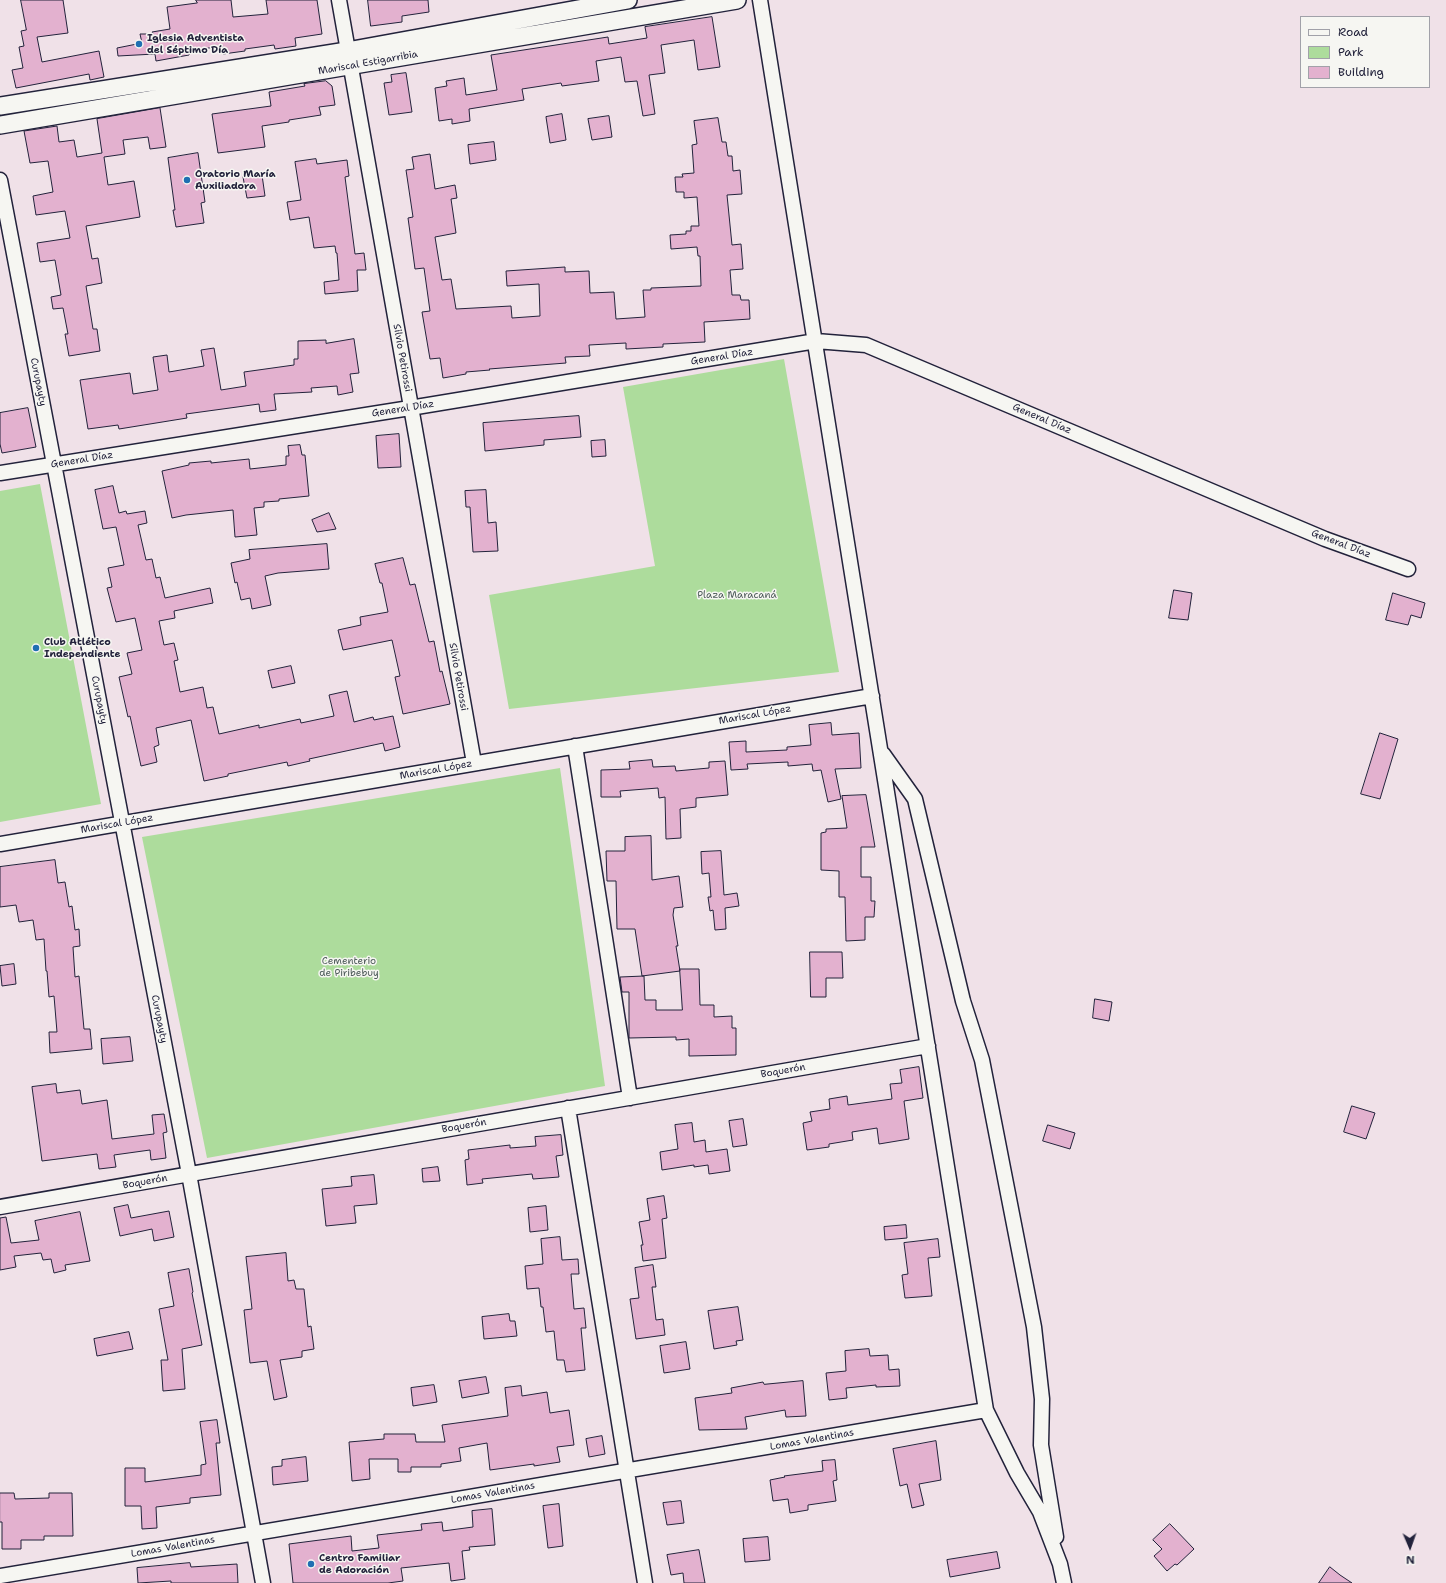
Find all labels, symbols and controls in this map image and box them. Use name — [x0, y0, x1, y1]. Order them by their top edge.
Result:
legend — [1300, 16, 1430, 88]
text: Road — [1338, 24, 1368, 40]
place label: Iglesia Adventista del Séptimo Día — [147, 32, 244, 56]
marker: Iglesia Adventista del Séptimo Día — [134, 39, 144, 49]
text: Park — [1338, 44, 1364, 60]
street label: Mariscal Estigarribia — [317, 48, 419, 78]
text: Building — [1338, 64, 1384, 80]
place label: Oratorio María Auxiliadora — [195, 168, 275, 192]
marker: Oratorio María Auxiliadora — [182, 175, 192, 185]
street label: Silvio Petirossi — [390, 323, 414, 393]
street label: General Díaz — [690, 346, 754, 368]
street label: Curupayty — [27, 357, 49, 407]
street label: General Díaz — [371, 398, 435, 420]
street label: General Díaz — [1011, 401, 1073, 437]
street label: General Díaz — [50, 449, 114, 471]
street label: General Díaz — [1310, 527, 1372, 561]
park label: Plaza Maracaná — [697, 589, 777, 601]
place label: Club Atlético Independiente — [44, 636, 121, 660]
street label: Silvio Petirossi — [446, 642, 470, 712]
marker: Club Atlético Independiente — [31, 643, 41, 653]
street label: Curupayty — [88, 675, 110, 725]
street label: Mariscal López — [718, 703, 792, 727]
street label: Mariscal López — [399, 758, 473, 782]
street label: Mariscal López — [80, 812, 154, 836]
park label: Cementerio de Piribebuy — [319, 955, 379, 978]
street label: Curupayty — [148, 994, 170, 1044]
street label: Boquerón — [760, 1061, 806, 1081]
street label: Boquerón — [441, 1116, 487, 1136]
street label: Boquerón — [122, 1172, 168, 1192]
street label: Lomas Valentinas — [769, 1427, 855, 1453]
street label: Lomas Valentinas — [450, 1480, 536, 1506]
north arrow — [1390, 1527, 1430, 1567]
street label: Lomas Valentinas — [130, 1534, 216, 1560]
place label: Centro Familiar de Adoración — [319, 1552, 400, 1576]
text: N — [1406, 1552, 1415, 1567]
marker: Centro Familiar de Adoración — [306, 1559, 316, 1569]

